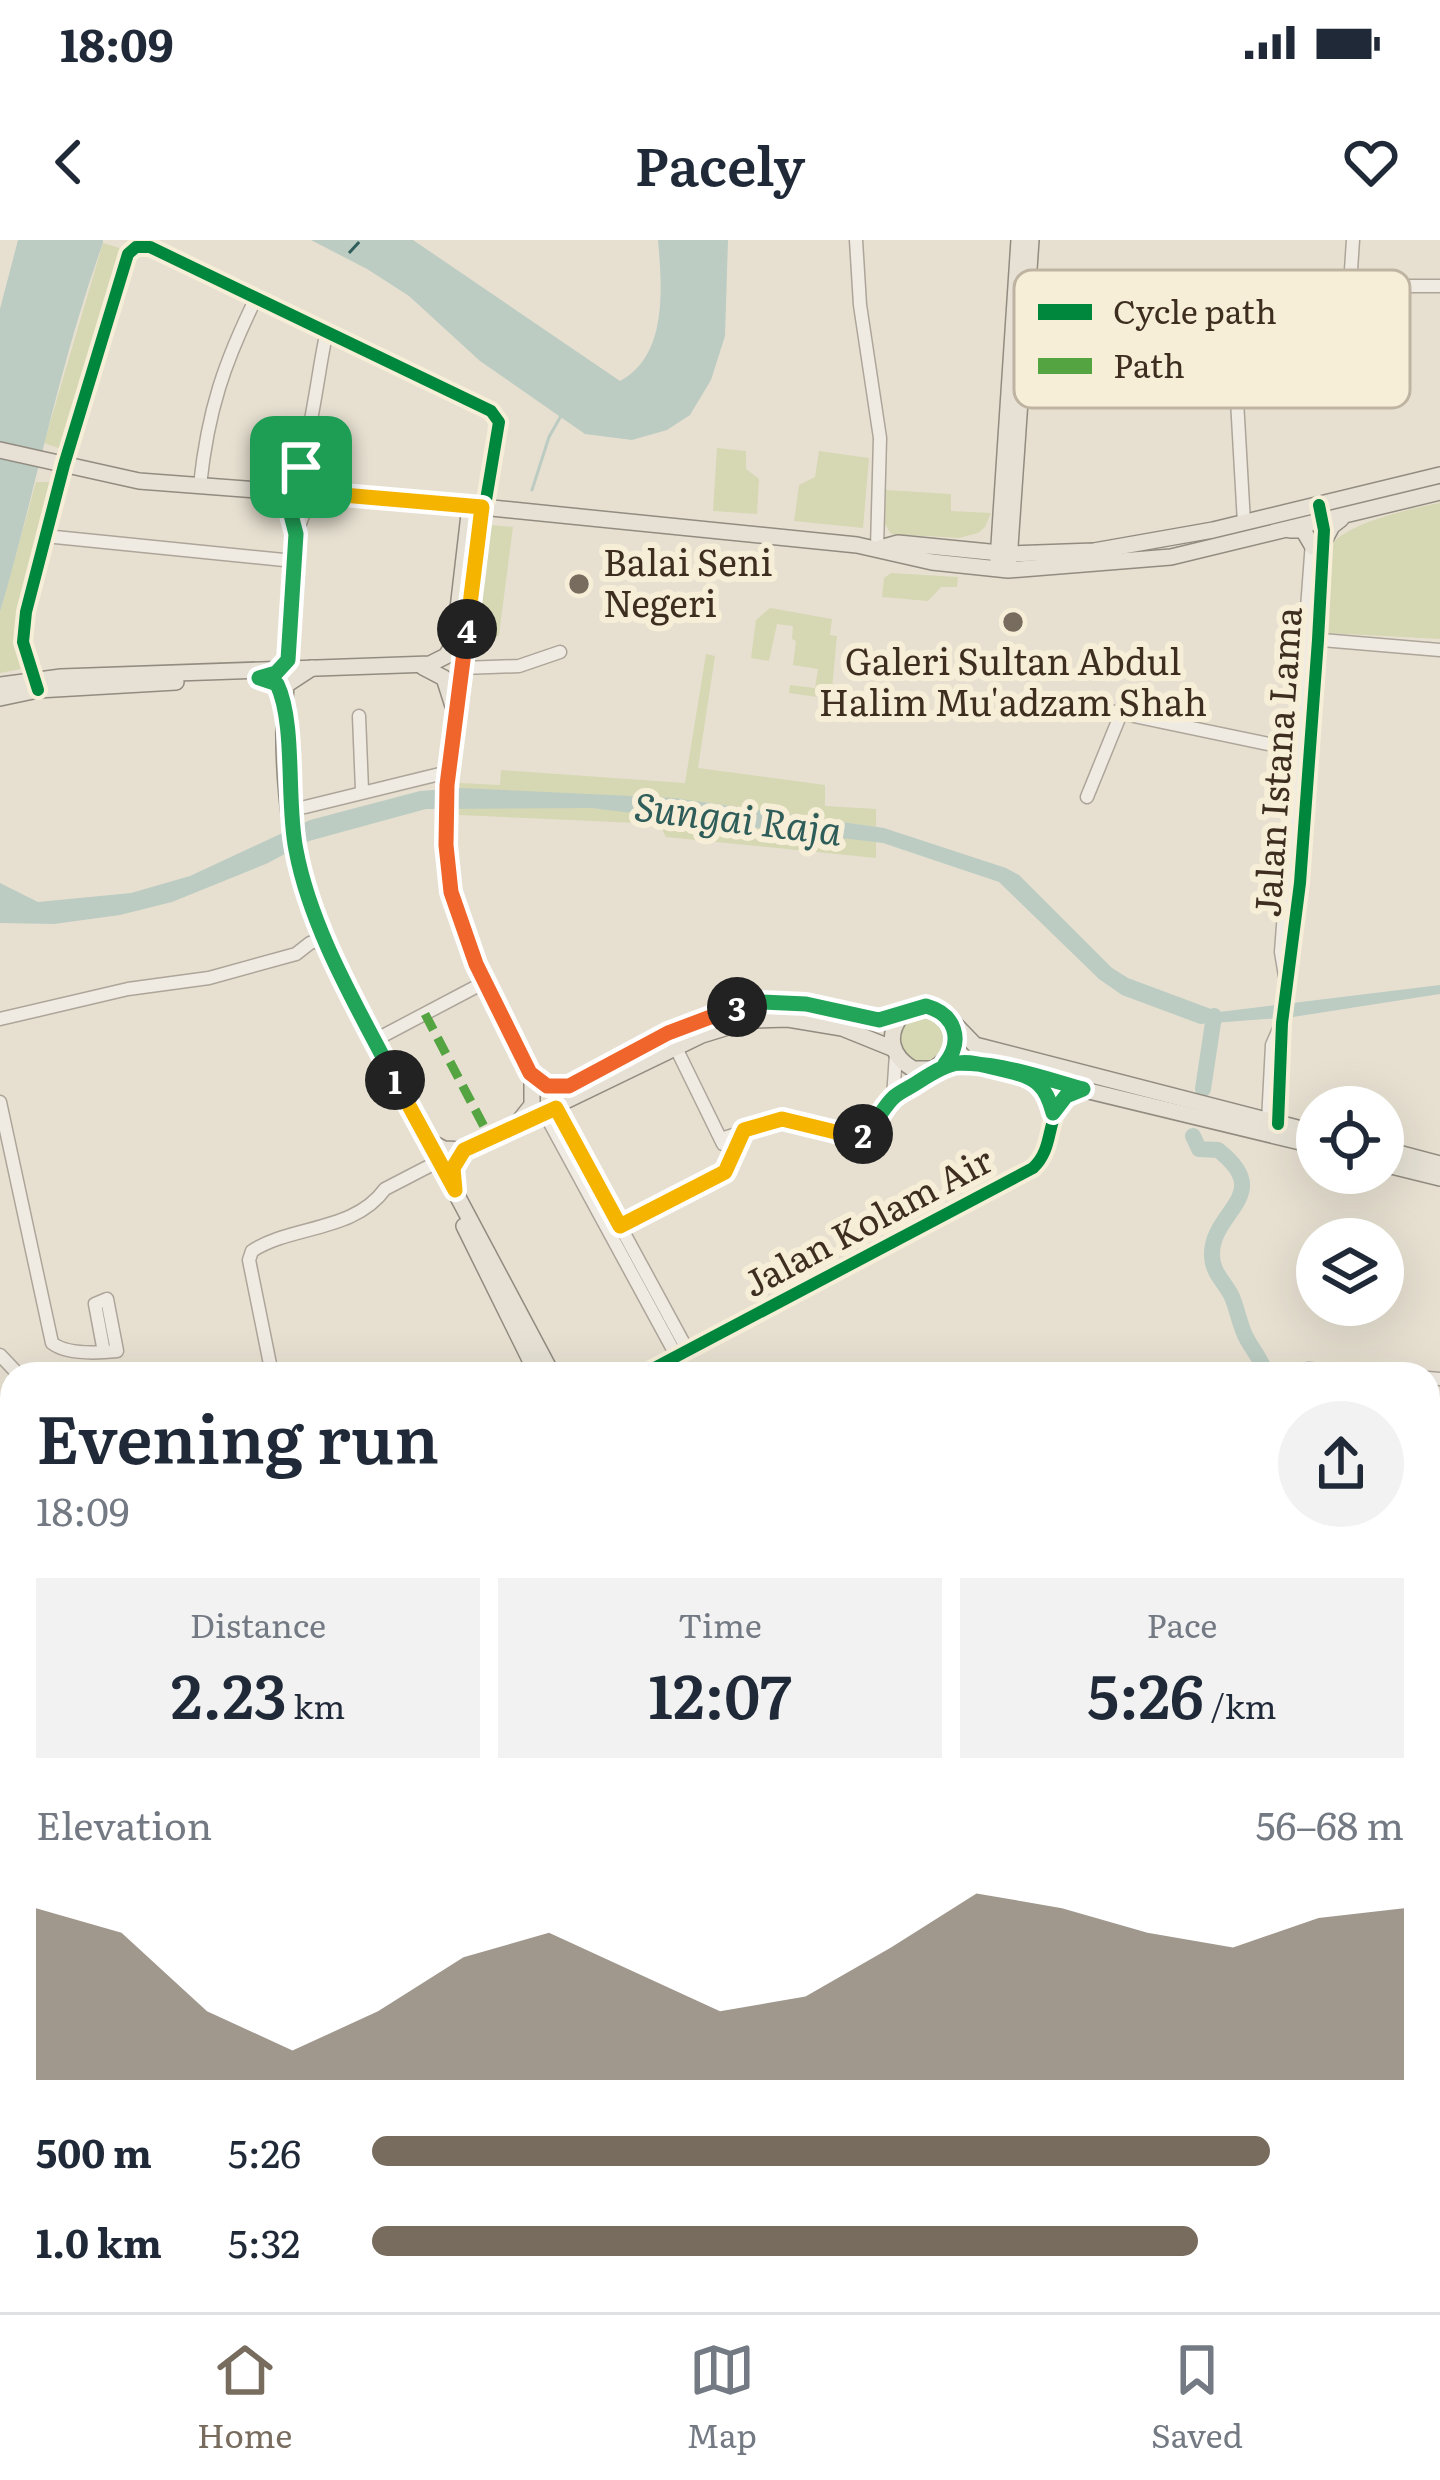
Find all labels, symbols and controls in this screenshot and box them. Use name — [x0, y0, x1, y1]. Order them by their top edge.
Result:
text: 18:09 — [60, 9, 174, 76]
text: Pacely — [635, 122, 805, 203]
icon: back — [36, 129, 102, 195]
icon: heart — [1338, 129, 1404, 195]
legend — [1014, 270, 1410, 408]
text: Cycle path — [1113, 285, 1277, 334]
text: Path — [1113, 339, 1185, 388]
pin — [250, 416, 352, 518]
icon: arrive — [268, 434, 334, 500]
place label: Balai Seni Negeri — [603, 534, 773, 628]
marker: Balai Seni Negeri — [566, 571, 592, 597]
pin: 4 — [437, 599, 497, 659]
text: 4 — [457, 604, 477, 653]
street label: Jalan Istana Lama — [1238, 604, 1313, 919]
marker: Galeri Sultan Abdul Halim Mu'adzam Shah — [1000, 609, 1026, 635]
place label: Galeri Sultan Abdul Halim Mu'adzam Shah — [819, 633, 1207, 727]
water label: Sungai Raja — [631, 775, 846, 858]
pin: 3 — [707, 977, 767, 1037]
text: 3 — [728, 982, 746, 1031]
pin: 1 — [365, 1050, 425, 1110]
text: 1 — [388, 1055, 402, 1104]
map controls — [1296, 1086, 1404, 1326]
button: locate — [1296, 1086, 1404, 1194]
pin: 2 — [833, 1104, 893, 1164]
text: 2 — [854, 1109, 872, 1158]
street label: Jalan Kolam Air — [733, 1132, 1001, 1308]
button: layers — [1296, 1218, 1404, 1326]
text: Evening run — [36, 1386, 439, 1484]
button: share — [1278, 1401, 1404, 1527]
text: 18:09 — [36, 1480, 129, 1538]
text: Distance — [190, 1599, 326, 1648]
text: Time — [678, 1599, 762, 1648]
text: Pace — [1147, 1599, 1217, 1648]
text: 2.23 — [171, 1648, 287, 1737]
text: 12:07 — [648, 1648, 792, 1737]
text: 5:26 — [1087, 1648, 1204, 1737]
text: km — [287, 1680, 345, 1729]
text: /km — [1204, 1680, 1277, 1729]
text: Elevation — [36, 1794, 212, 1852]
text: 56–68 m — [1256, 1794, 1404, 1852]
text: 500 m — [36, 2122, 152, 2180]
text: 5:26 — [228, 2122, 301, 2180]
text: 1.0 km — [36, 2212, 162, 2270]
text: 5:32 — [228, 2212, 300, 2270]
tab: Home — [197, 2337, 292, 2458]
tab: Map — [687, 2337, 757, 2458]
tab: Saved — [1151, 2337, 1243, 2458]

